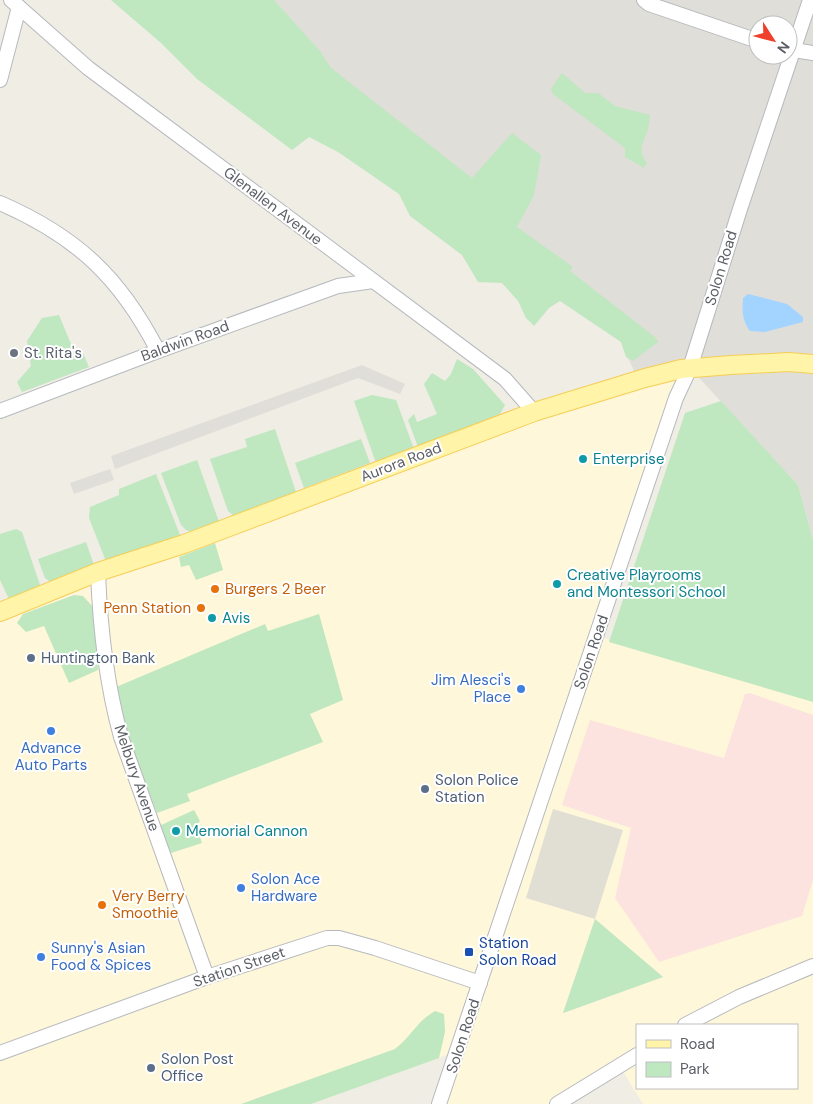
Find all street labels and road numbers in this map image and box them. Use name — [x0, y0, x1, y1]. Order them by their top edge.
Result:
street label: Glenallen Avenue — [220, 162, 326, 250]
street label: Solon Road — [700, 228, 742, 308]
street label: Baldwin Road — [138, 316, 232, 366]
street label: Aurora Road — [358, 437, 444, 487]
street label: Solon Road — [569, 612, 613, 692]
street label: Melbury Avenue — [109, 722, 165, 834]
street label: Station Street — [190, 942, 288, 992]
street label: Solon Road — [442, 996, 484, 1076]

